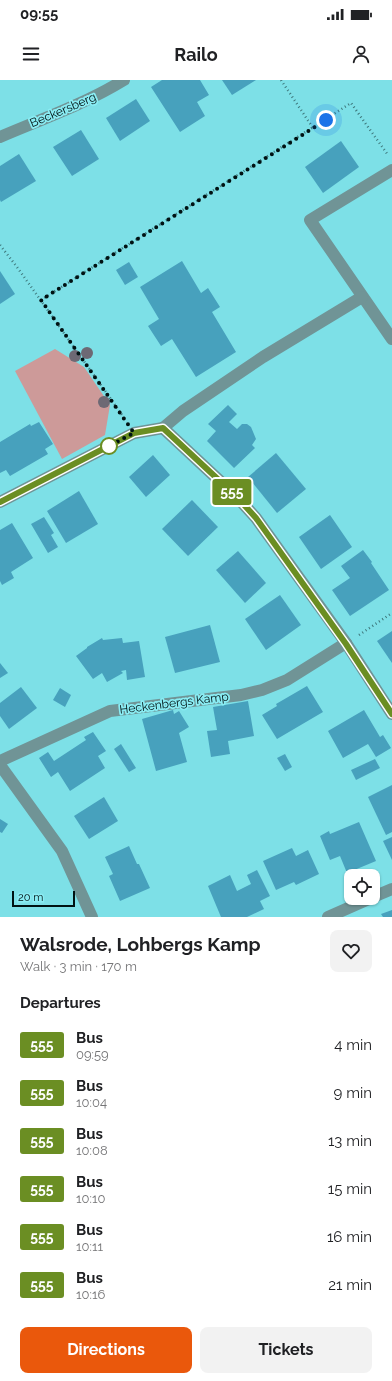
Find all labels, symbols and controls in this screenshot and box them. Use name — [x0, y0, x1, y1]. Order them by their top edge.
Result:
text: 09:55 — [20, 5, 58, 23]
icon: menu — [20, 43, 42, 65]
icon: person — [350, 43, 372, 65]
text: Railo — [174, 44, 218, 65]
street label: Beckersberg — [28, 90, 98, 130]
your location — [316, 110, 336, 130]
unlabelled marker — [100, 437, 118, 455]
line badge: 555 — [209, 479, 255, 505]
text: 555 — [220, 484, 244, 500]
street label: Heckenbergs Kamp — [119, 689, 229, 717]
map controls — [344, 869, 380, 905]
button: locate — [344, 869, 380, 905]
scale bar — [12, 889, 75, 908]
text: 20 m — [18, 891, 43, 904]
button: heart — [330, 930, 372, 972]
text: Walsrode, Lohbergs Kamp — [20, 933, 261, 955]
text: Walk · 3 min · 170 m — [20, 959, 137, 974]
text: Departures — [20, 994, 101, 1012]
text: Bus — [76, 1029, 103, 1047]
text: 4 min — [334, 1036, 372, 1054]
text: 555 — [30, 1037, 54, 1053]
text: 09:59 — [76, 1047, 109, 1062]
text: Bus — [76, 1077, 103, 1095]
text: 9 min — [334, 1084, 372, 1102]
text: 555 — [30, 1085, 54, 1101]
text: 10:04 — [76, 1095, 107, 1110]
text: Bus — [76, 1125, 103, 1143]
text: 13 min — [328, 1132, 372, 1150]
text: 555 — [30, 1133, 54, 1149]
text: 10:08 — [76, 1143, 108, 1158]
text: Bus — [76, 1173, 103, 1191]
text: 15 min — [328, 1180, 372, 1198]
text: 555 — [30, 1181, 54, 1197]
text: 10:10 — [76, 1191, 105, 1206]
text: Bus — [76, 1221, 103, 1239]
text: 16 min — [327, 1228, 372, 1246]
text: 555 — [30, 1229, 54, 1245]
text: 10:11 — [76, 1239, 103, 1254]
text: Bus — [76, 1269, 103, 1287]
text: 21 min — [328, 1276, 372, 1294]
text: 555 — [30, 1277, 54, 1293]
text: 10:16 — [76, 1287, 105, 1302]
button: Directions — [20, 1327, 192, 1373]
button: Tickets — [200, 1327, 372, 1373]

